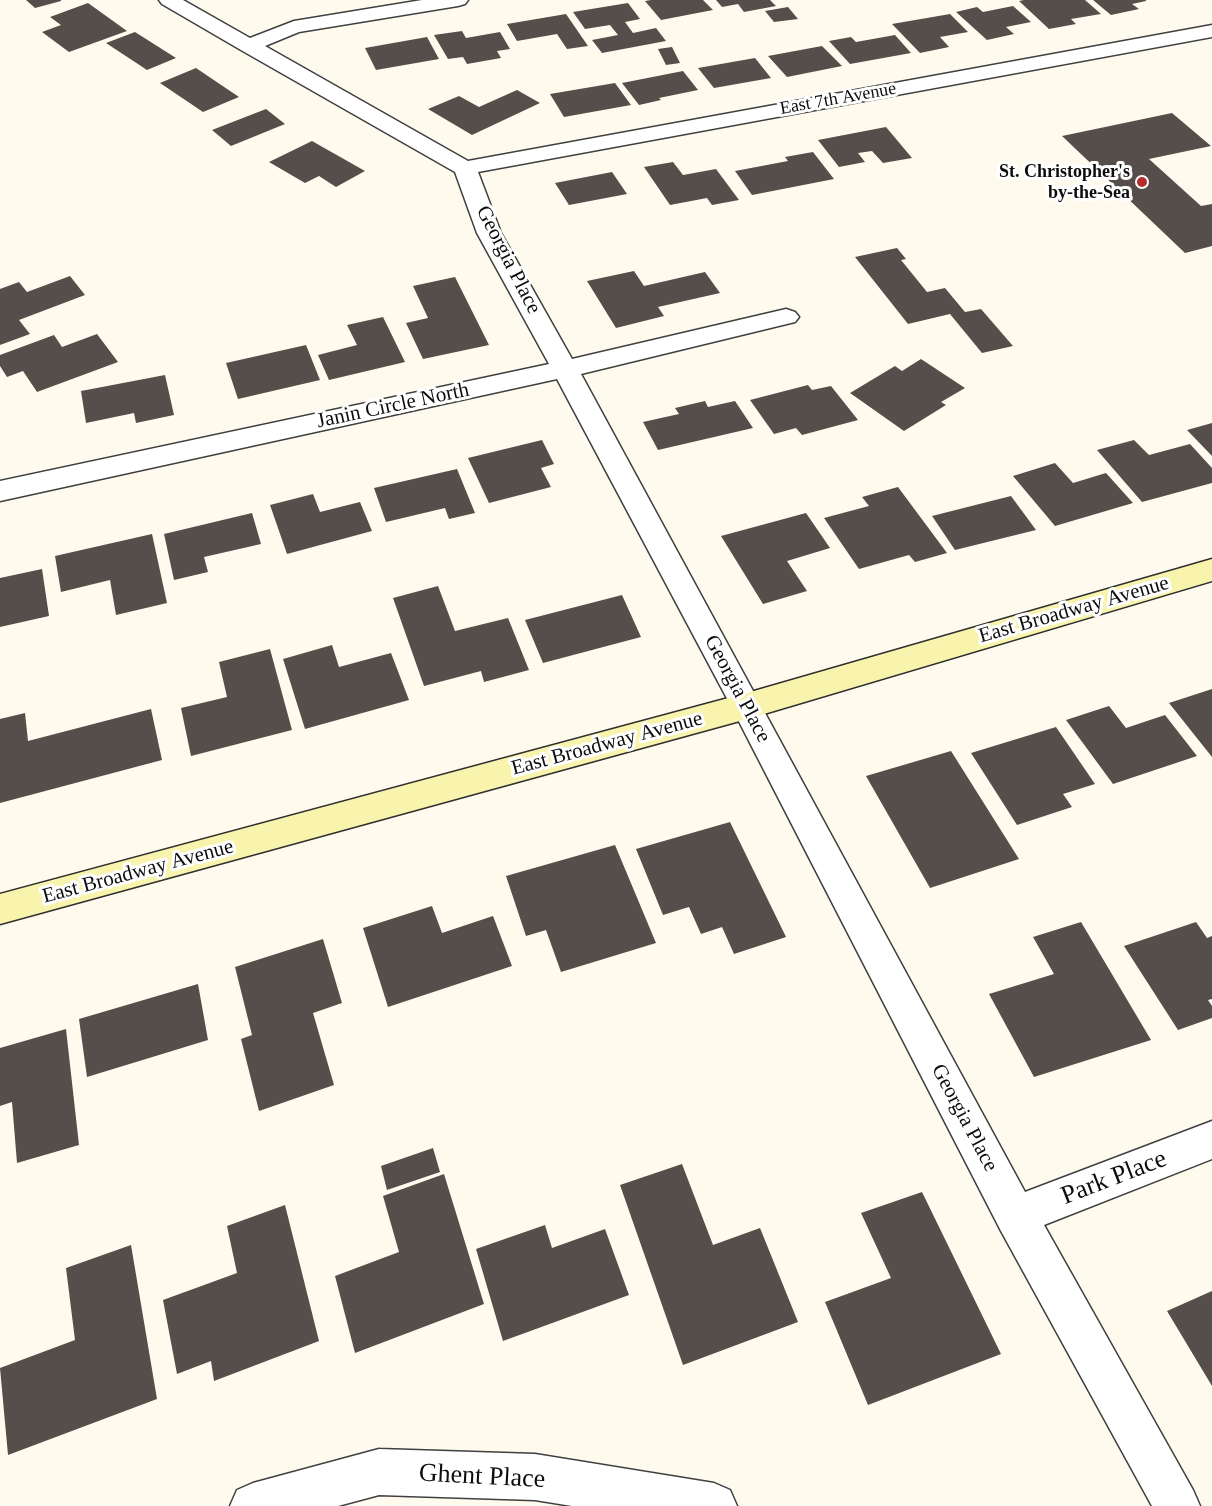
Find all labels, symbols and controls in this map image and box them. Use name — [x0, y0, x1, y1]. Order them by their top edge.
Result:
street label: East 7th Avenue — [778, 78, 898, 120]
place label: St. Christopher's by-the-Sea — [999, 161, 1130, 204]
marker: St. Christopher's by-the-Sea — [1135, 175, 1149, 189]
street label: Georgia Place — [470, 202, 546, 318]
street label: Janin Circle North — [315, 378, 471, 434]
street label: East Broadway Avenue — [976, 571, 1172, 649]
street label: Georgia Place — [698, 631, 776, 747]
street label: East Broadway Avenue — [509, 706, 705, 782]
street label: East Broadway Avenue — [40, 834, 236, 910]
street label: Georgia Place — [925, 1060, 1003, 1176]
street label: Park Place — [1057, 1144, 1171, 1212]
street label: Ghent Place — [418, 1458, 546, 1496]

